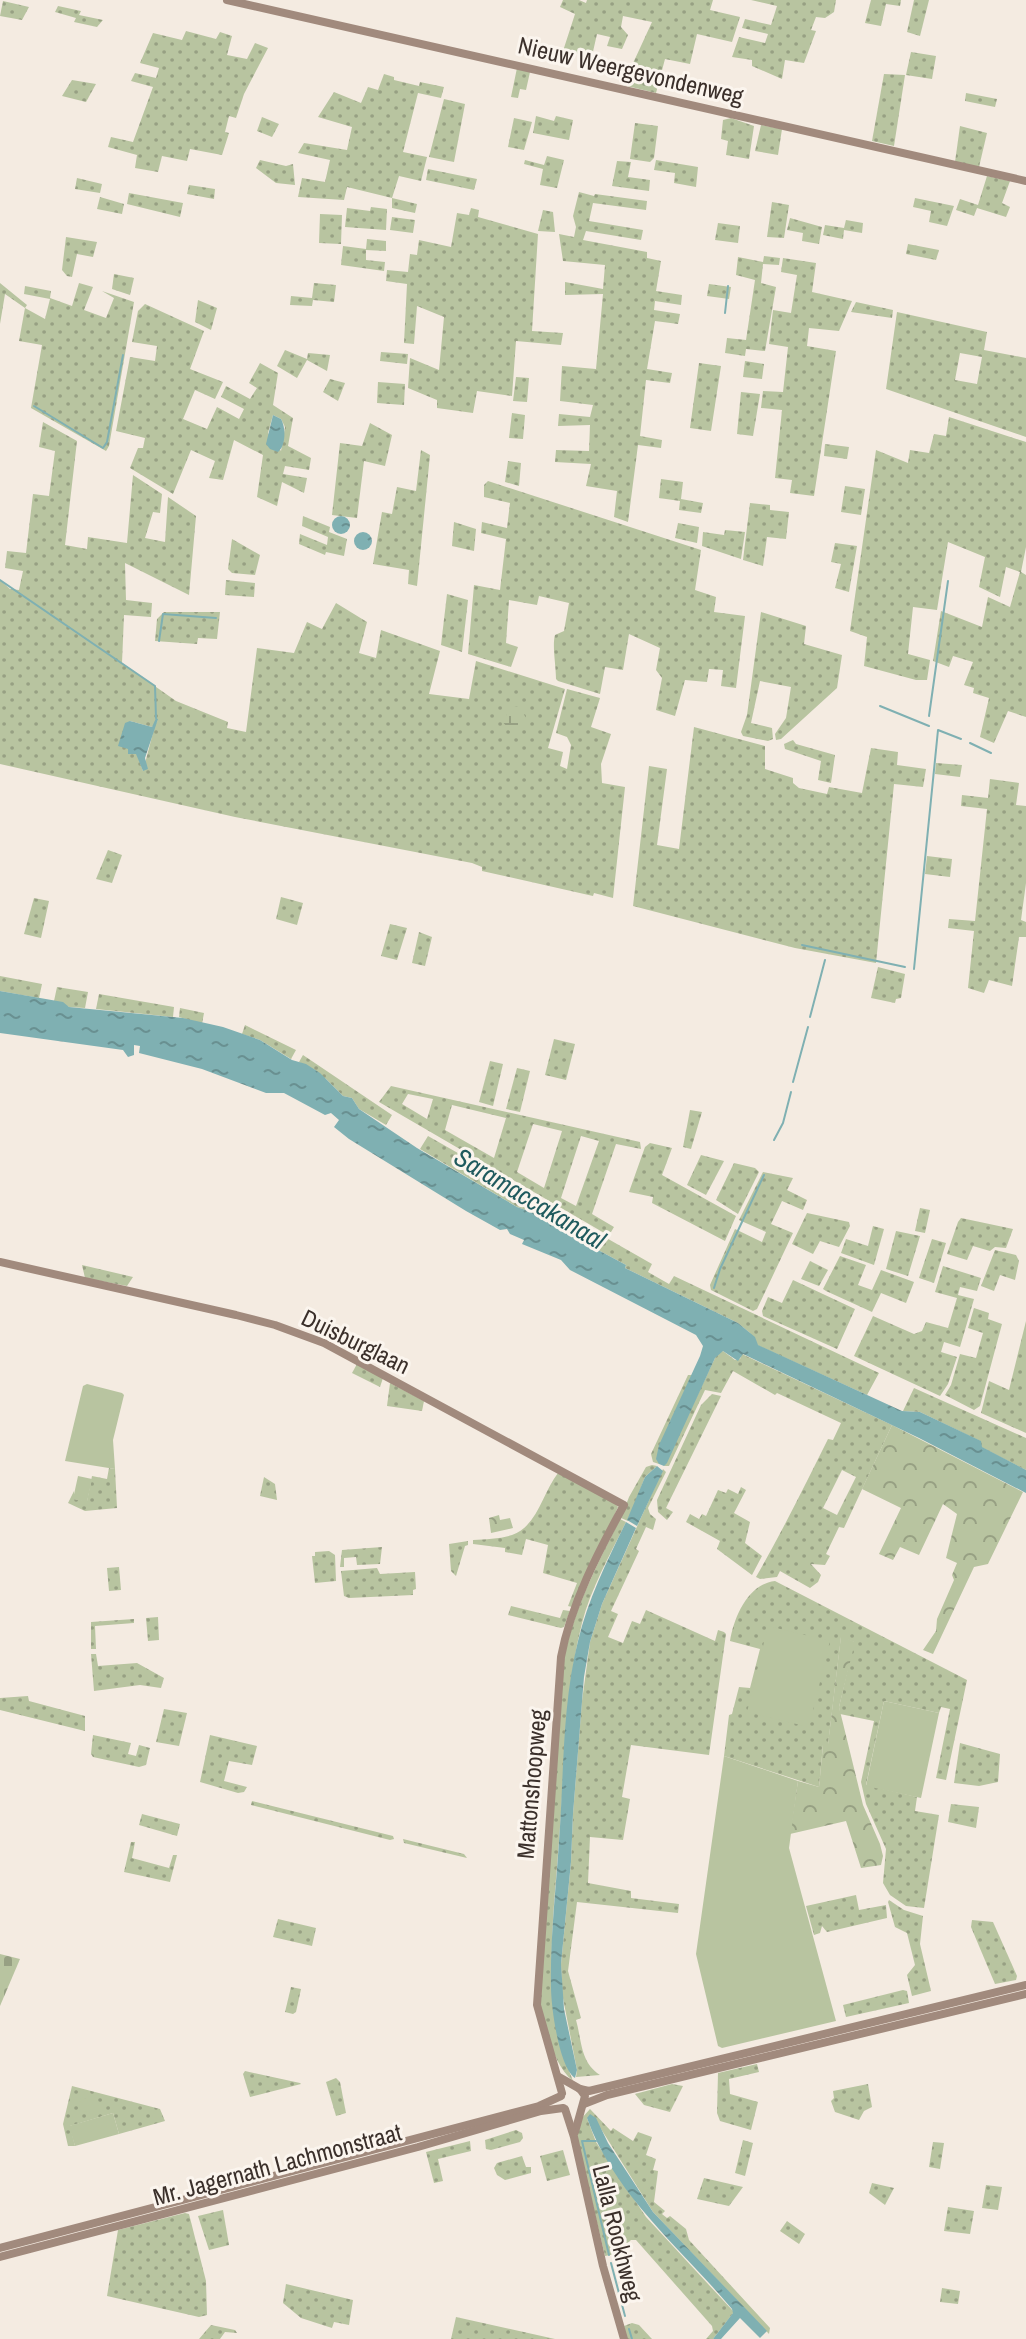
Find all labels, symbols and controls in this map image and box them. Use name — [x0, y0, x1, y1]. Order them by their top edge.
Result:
street label: Nieuw Weergevondenweg — [515, 28, 747, 112]
water label: Saramaccakanaal — [448, 1139, 613, 1258]
street label: Duisburglaan — [296, 1301, 416, 1381]
street label: Mattonshoopweg — [509, 1708, 553, 1860]
street label: Mr. Jagernath Lachmonstraat — [149, 2115, 405, 2213]
street label: Lalla Rookhweg — [586, 2161, 650, 2305]

